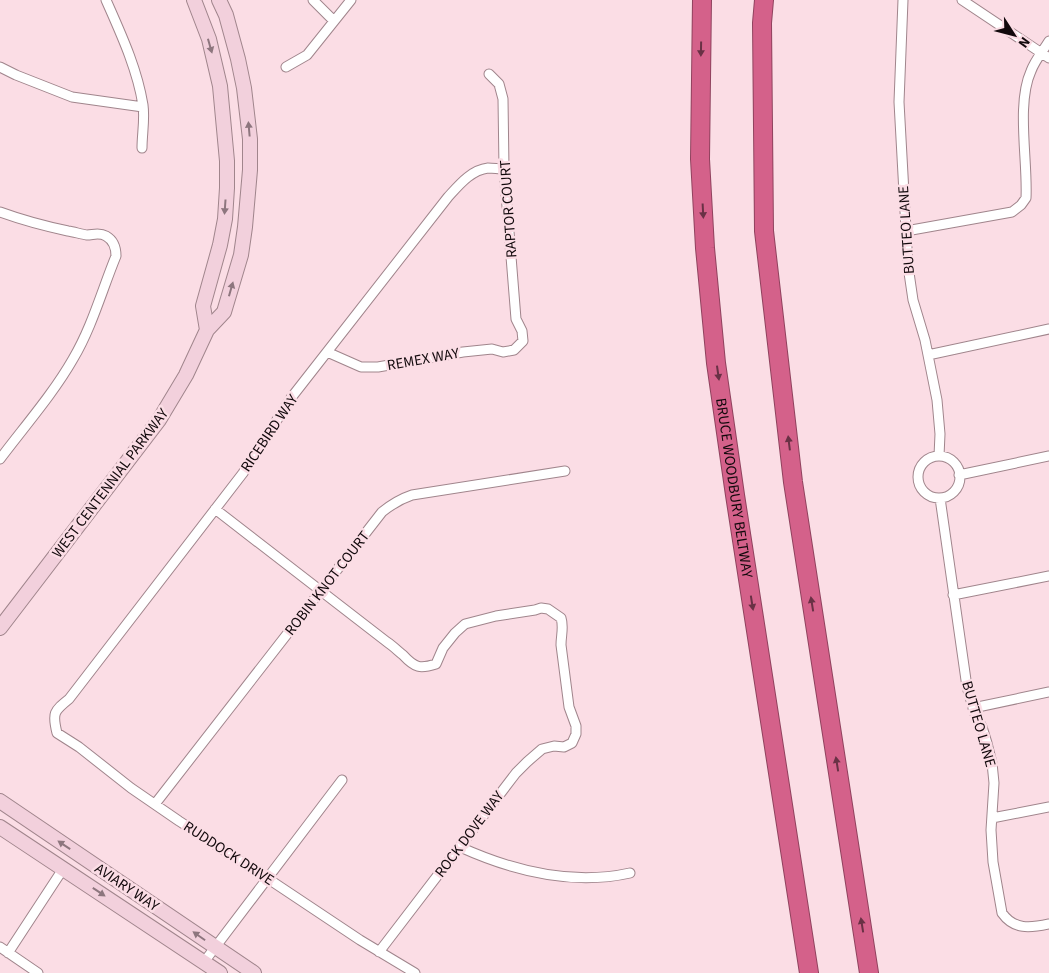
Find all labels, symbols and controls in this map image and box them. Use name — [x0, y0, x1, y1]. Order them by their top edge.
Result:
north arrow — [989, 10, 1039, 60]
text: N — [1013, 32, 1035, 52]
one-way arrow — [207, 38, 215, 53]
one-way arrow — [697, 41, 705, 57]
one-way arrow — [245, 120, 253, 136]
street label: RAPTOR COURT — [495, 159, 522, 259]
street label: BUTTEO LANE — [893, 185, 920, 275]
one-way arrow — [221, 199, 229, 215]
one-way arrow — [700, 203, 708, 219]
one-way arrow — [228, 282, 236, 297]
street label: REMEX WAY — [385, 343, 462, 376]
one-way arrow — [714, 365, 722, 381]
street label: RICEBIRD WAY — [236, 390, 304, 476]
street label: BRUCE WOODBURY BELTWAY — [710, 397, 758, 580]
street label: WEST CENTENNIAL PARKWAY — [47, 404, 174, 562]
one-way arrow — [785, 435, 793, 451]
street label: ROBIN KNOT COURT — [280, 527, 375, 640]
one-way arrow — [748, 595, 756, 611]
one-way arrow — [808, 595, 816, 611]
street label: BUTTEO LANE — [956, 679, 1001, 770]
one-way arrow — [833, 756, 841, 772]
street label: ROCK DOVE WAY — [430, 786, 509, 882]
street label: RUDDOCK DRIVE — [179, 816, 278, 891]
one-way arrow — [58, 840, 71, 850]
street label: AVIARY WAY — [90, 858, 164, 917]
one-way arrow — [92, 887, 106, 897]
one-way arrow — [858, 916, 866, 932]
one-way arrow — [192, 931, 205, 941]

